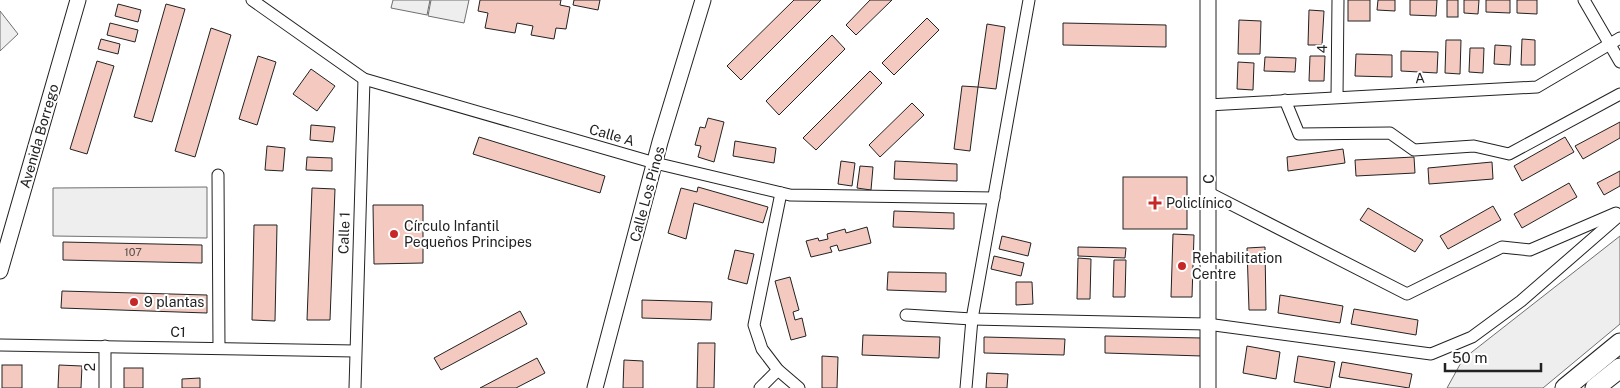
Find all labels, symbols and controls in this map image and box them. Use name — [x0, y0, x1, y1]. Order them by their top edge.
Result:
street label: 4 — [1314, 44, 1330, 54]
street label: A — [1415, 70, 1425, 86]
street label: Avenida Borrego — [16, 82, 62, 190]
street label: Calle A — [587, 121, 637, 149]
street label: Calle Los Pinos — [627, 145, 667, 243]
street label: C — [1201, 174, 1217, 184]
place label: Policlínico — [1166, 195, 1233, 211]
marker: Policlínico — [1148, 196, 1162, 210]
street label: Calle 1 — [335, 212, 353, 254]
place label: Círculo Infantil Pequeños Principes — [404, 218, 532, 250]
marker: Círculo Infantil Pequeños Principes — [388, 228, 400, 240]
house number: 107 — [124, 246, 142, 258]
place label: Rehabilitation Centre — [1192, 250, 1282, 282]
marker: Rehabilitation Centre — [1176, 260, 1188, 272]
place label: 9 plantas — [144, 294, 204, 310]
marker: 9 plantas — [128, 296, 140, 308]
street label: C1 — [170, 324, 186, 340]
scale bar — [1445, 340, 1541, 372]
text: 50 m — [1452, 349, 1487, 366]
street label: 2 — [82, 363, 98, 371]

